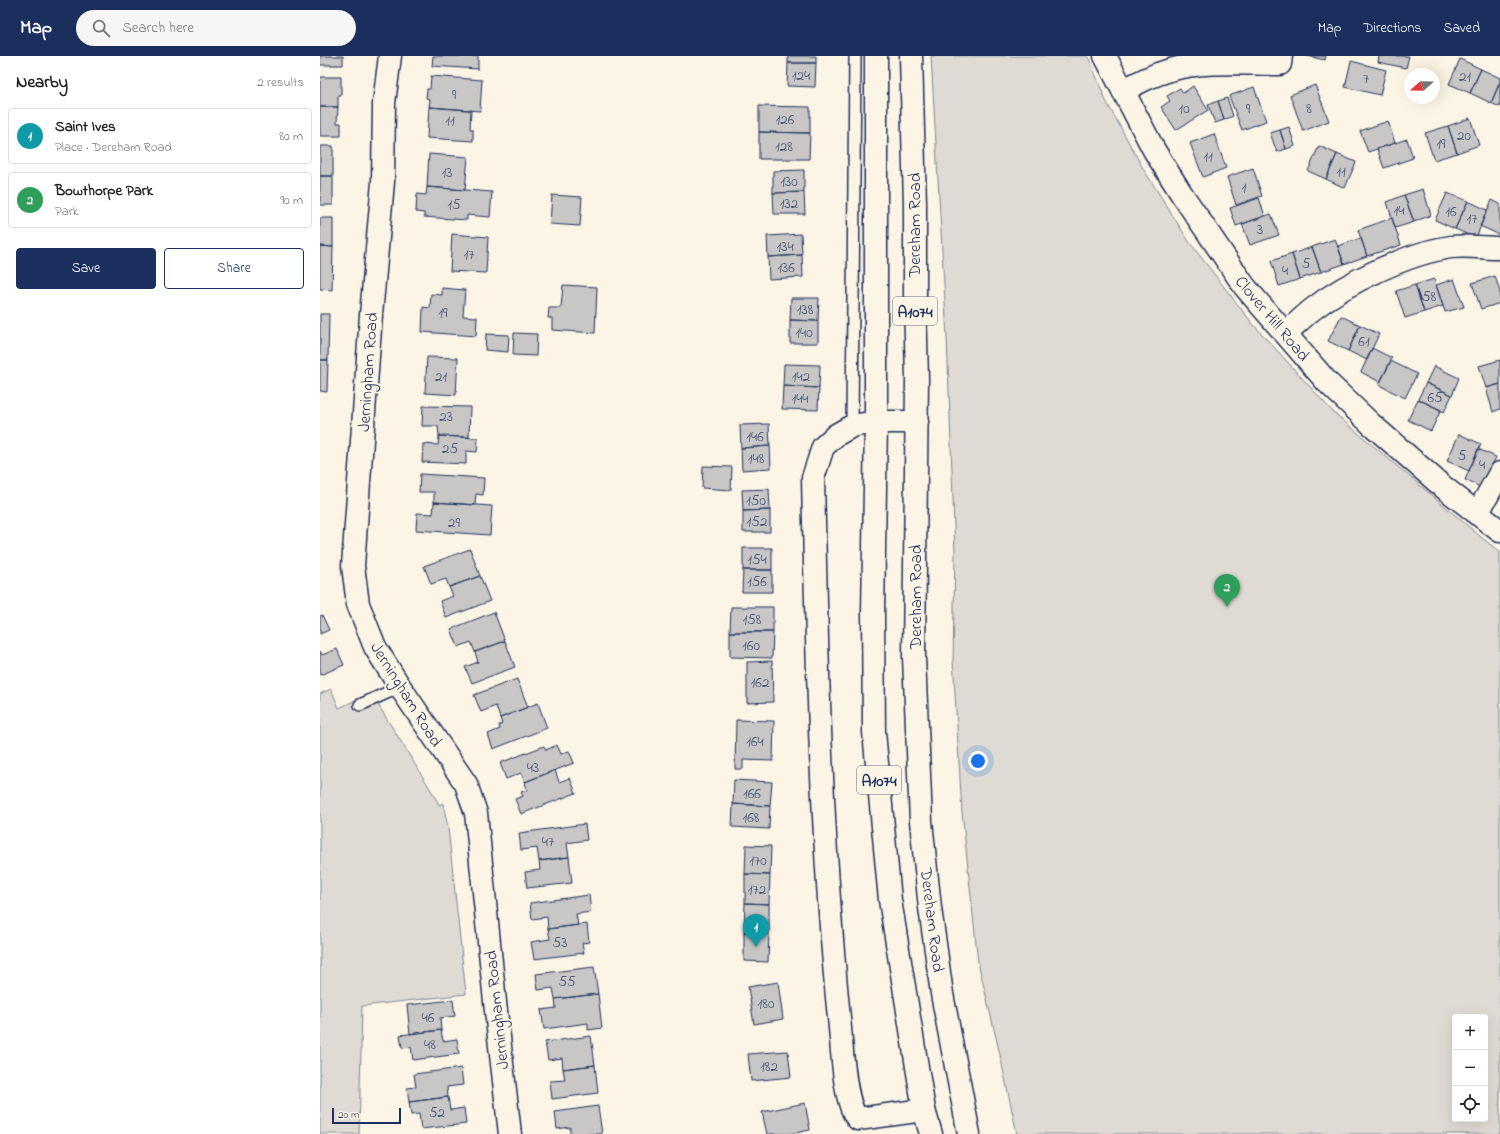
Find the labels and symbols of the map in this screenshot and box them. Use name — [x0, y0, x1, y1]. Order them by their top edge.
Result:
house number: 124 — [792, 65, 810, 87]
house number: 21 — [1459, 66, 1471, 88]
house number: 7 — [1363, 68, 1369, 90]
north arrow — [1404, 68, 1440, 104]
house number: 9 — [452, 84, 457, 106]
house number: 10 — [1178, 98, 1190, 120]
house number: 9 — [1246, 98, 1251, 120]
house number: 8 — [1306, 98, 1312, 120]
house number: 126 — [776, 109, 795, 131]
house number: 11 — [445, 110, 455, 132]
house number: 20 — [1457, 125, 1471, 147]
house number: 19 — [1436, 133, 1446, 155]
house number: 128 — [775, 136, 793, 158]
house number: 11 — [1203, 146, 1213, 168]
house number: 11 — [1336, 161, 1346, 183]
house number: 13 — [442, 162, 452, 184]
house number: 130 — [780, 171, 798, 193]
street label: Dereham Road — [903, 172, 928, 278]
house number: 1 — [1242, 177, 1247, 199]
house number: 132 — [780, 193, 799, 215]
house number: 15 — [447, 194, 461, 216]
house number: 14 — [1394, 200, 1404, 222]
house number: 16 — [1445, 201, 1457, 223]
house number: 17 — [1467, 208, 1477, 230]
house number: 3 — [1257, 219, 1263, 241]
house number: 134 — [776, 236, 794, 258]
house number: 17 — [464, 244, 474, 266]
house number: 5 — [1302, 253, 1311, 275]
house number: 136 — [777, 257, 795, 279]
house number: 4 — [1282, 260, 1288, 282]
street label: Clover Hill Road — [1228, 271, 1315, 368]
house number: 58 — [1422, 286, 1436, 308]
road number: A1074 — [893, 297, 937, 325]
house number: 138 — [797, 299, 814, 321]
house number: 19 — [438, 302, 448, 324]
street label: Jerningham Road — [352, 311, 387, 433]
house number: 140 — [795, 322, 813, 344]
house number: 61 — [1358, 331, 1370, 353]
house number: 21 — [435, 366, 447, 388]
house number: 142 — [792, 366, 811, 388]
house number: 65 — [1427, 387, 1443, 409]
house number: 144 — [791, 388, 809, 410]
house number: 23 — [439, 406, 453, 428]
house number: 146 — [746, 426, 764, 448]
house number: 25 — [442, 438, 458, 460]
house number: 5 — [1458, 445, 1467, 467]
house number: 148 — [748, 448, 765, 470]
house number: 4 — [1479, 454, 1485, 476]
house number: 150 — [746, 490, 766, 512]
house number: 152 — [747, 511, 768, 533]
house number: 29 — [448, 512, 460, 534]
street label: Dereham Road — [904, 544, 929, 650]
house number: 154 — [747, 549, 767, 571]
house number: 156 — [747, 571, 767, 593]
pin: 2 — [1214, 574, 1240, 607]
house number: 158 — [743, 609, 762, 631]
house number: 160 — [742, 635, 760, 657]
street label: Jerningham Road — [362, 637, 448, 754]
house number: 162 — [751, 672, 770, 694]
house number: 164 — [746, 731, 764, 753]
your location — [968, 751, 988, 771]
house number: 43 — [527, 757, 539, 779]
road number: A1074 — [857, 766, 901, 794]
house number: 166 — [743, 783, 761, 805]
house number: 168 — [743, 807, 760, 829]
house number: 47 — [542, 831, 554, 853]
house number: 170 — [749, 850, 767, 872]
street label: Dereham Road — [913, 866, 950, 974]
house number: 172 — [748, 879, 767, 901]
pin: 1 — [743, 914, 769, 947]
house number: 53 — [553, 932, 567, 954]
street label: Jerningham Road — [479, 948, 518, 1071]
house number: 55 — [558, 971, 576, 993]
house number: 180 — [758, 993, 775, 1015]
house number: 46 — [422, 1007, 435, 1029]
house number: 48 — [424, 1034, 436, 1056]
house number: 182 — [760, 1056, 778, 1078]
house number: 52 — [429, 1102, 446, 1124]
scale bar — [332, 1106, 401, 1125]

